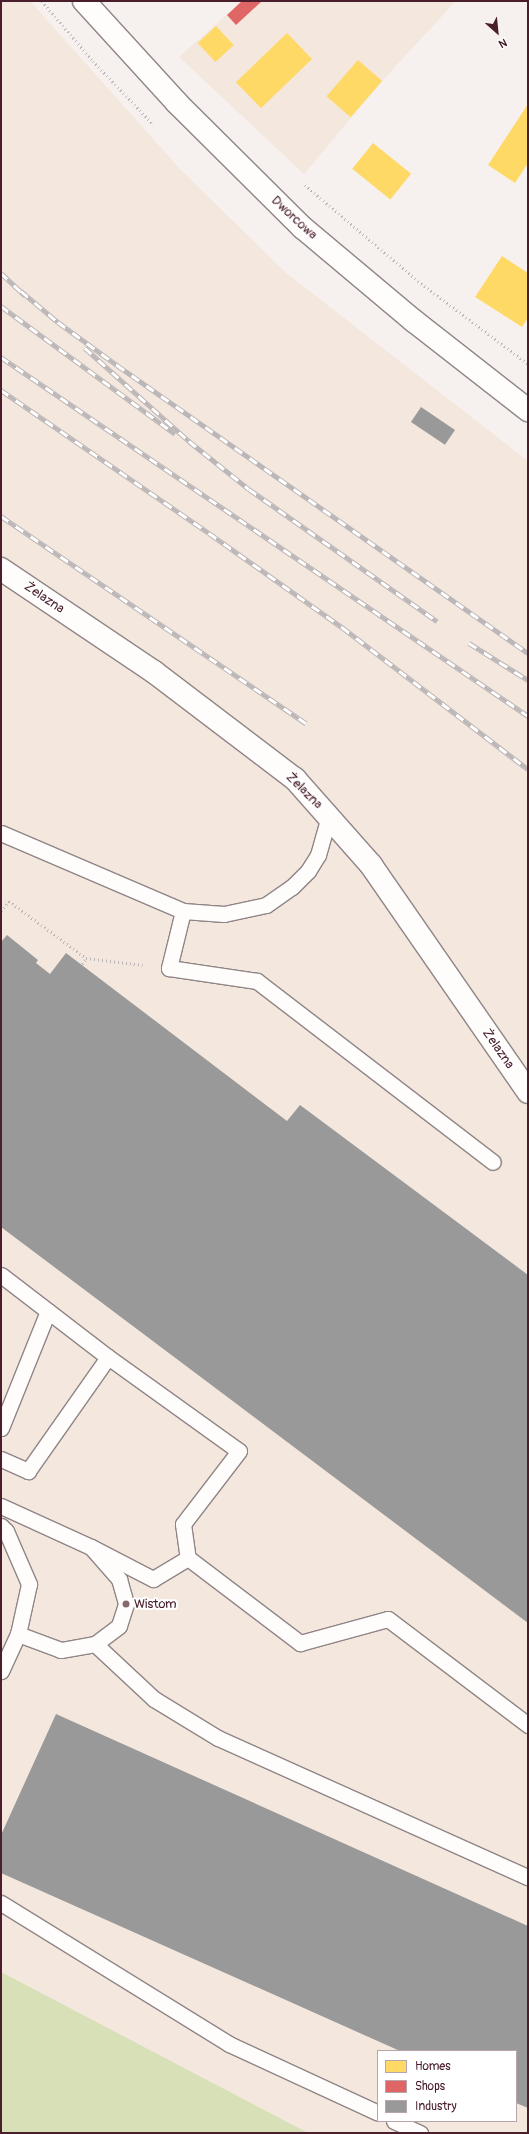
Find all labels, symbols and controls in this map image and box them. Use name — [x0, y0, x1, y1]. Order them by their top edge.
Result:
north arrow — [477, 12, 517, 52]
text: N — [496, 36, 509, 51]
street label: Dworcowa — [268, 193, 320, 243]
street label: Żelazna — [21, 579, 67, 617]
street label: Żelazna — [283, 770, 325, 812]
street label: Żelazna — [479, 1026, 517, 1072]
place label: Wistom — [134, 1596, 177, 1612]
marker: Wistom — [121, 1599, 131, 1609]
legend — [377, 2050, 517, 2122]
text: Homes — [415, 2059, 451, 2074]
text: Shops — [415, 2079, 445, 2094]
text: Industry — [415, 2099, 457, 2114]

